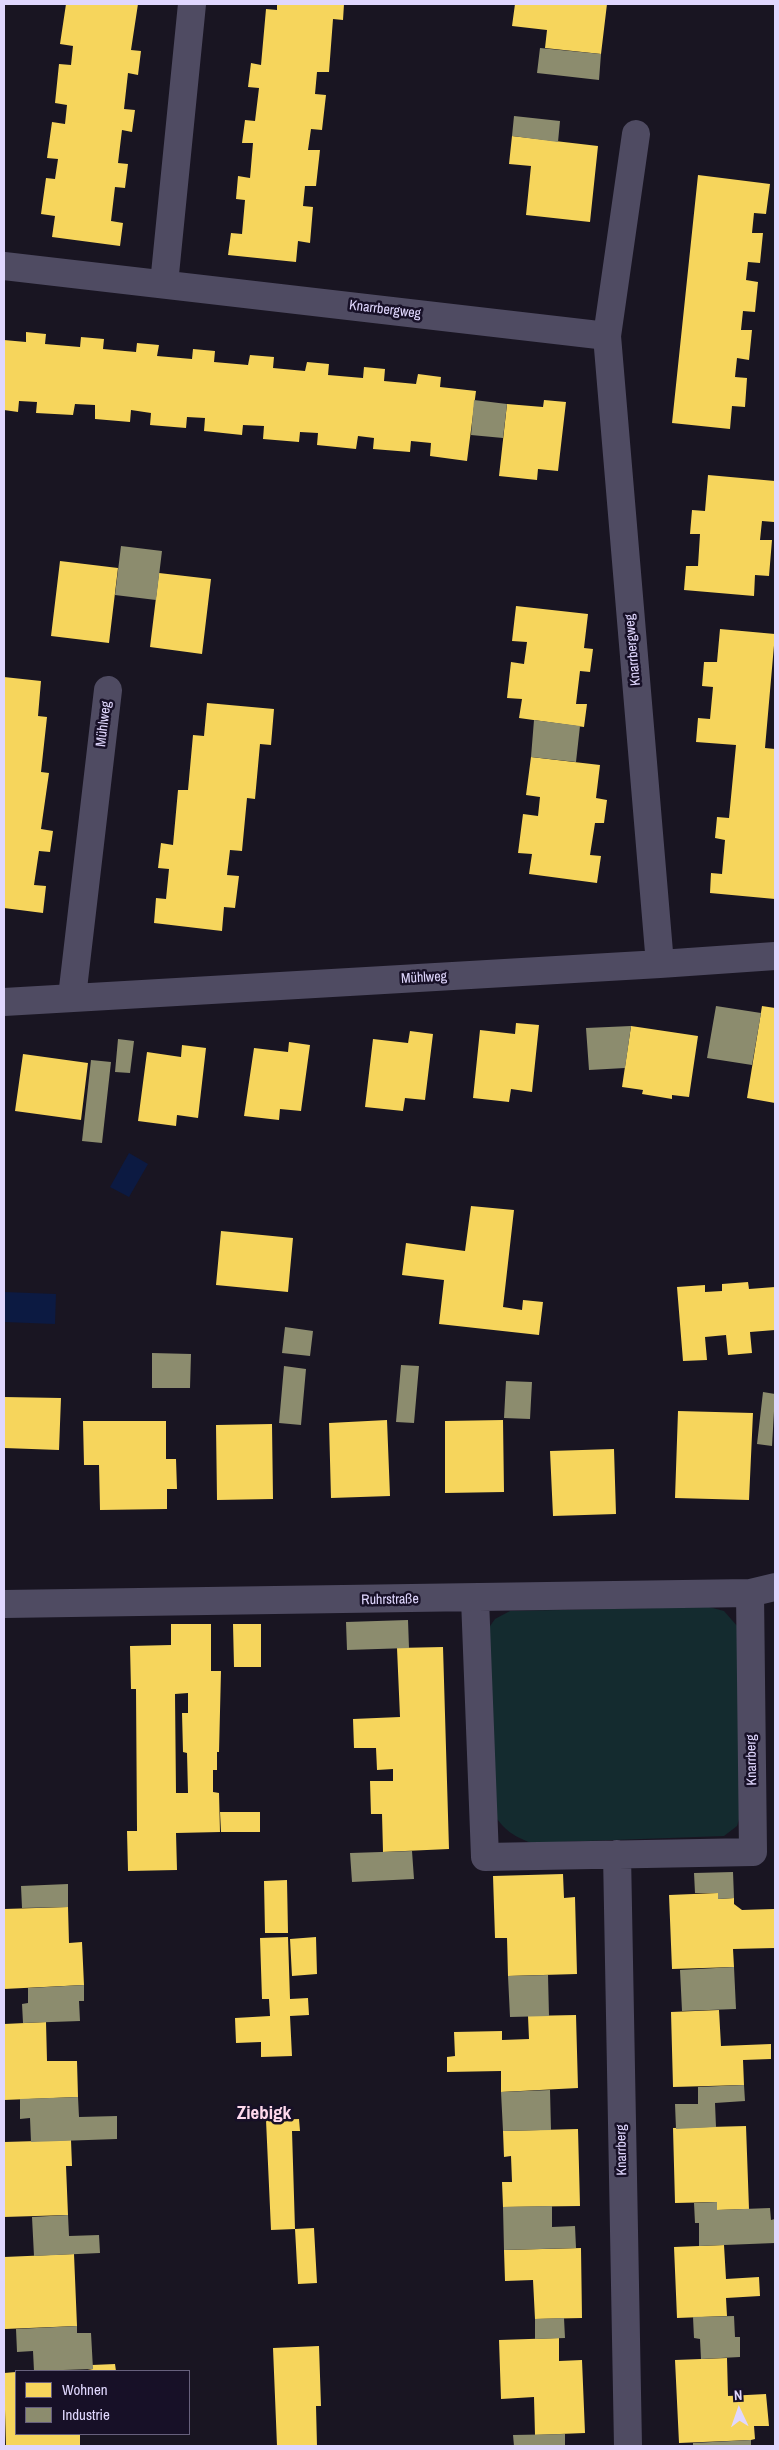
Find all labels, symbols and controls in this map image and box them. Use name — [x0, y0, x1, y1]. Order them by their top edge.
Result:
street label: Knarrbergweg — [348, 297, 422, 323]
street label: Knarrbergweg — [621, 613, 645, 687]
street label: Mühlweg — [93, 700, 115, 748]
street label: Mühlweg — [401, 968, 447, 988]
street label: Ruhrstraße — [361, 1591, 419, 1609]
street label: Knarrberg — [743, 1734, 761, 1786]
district label: Ziebigk — [237, 2103, 291, 2125]
street label: Knarrberg — [613, 2124, 631, 2176]
legend — [15, 2370, 190, 2435]
text: Wohnen — [62, 2379, 108, 2400]
north arrow — [714, 2385, 764, 2435]
text: N — [734, 2386, 743, 2404]
text: Industrie — [62, 2404, 110, 2425]

